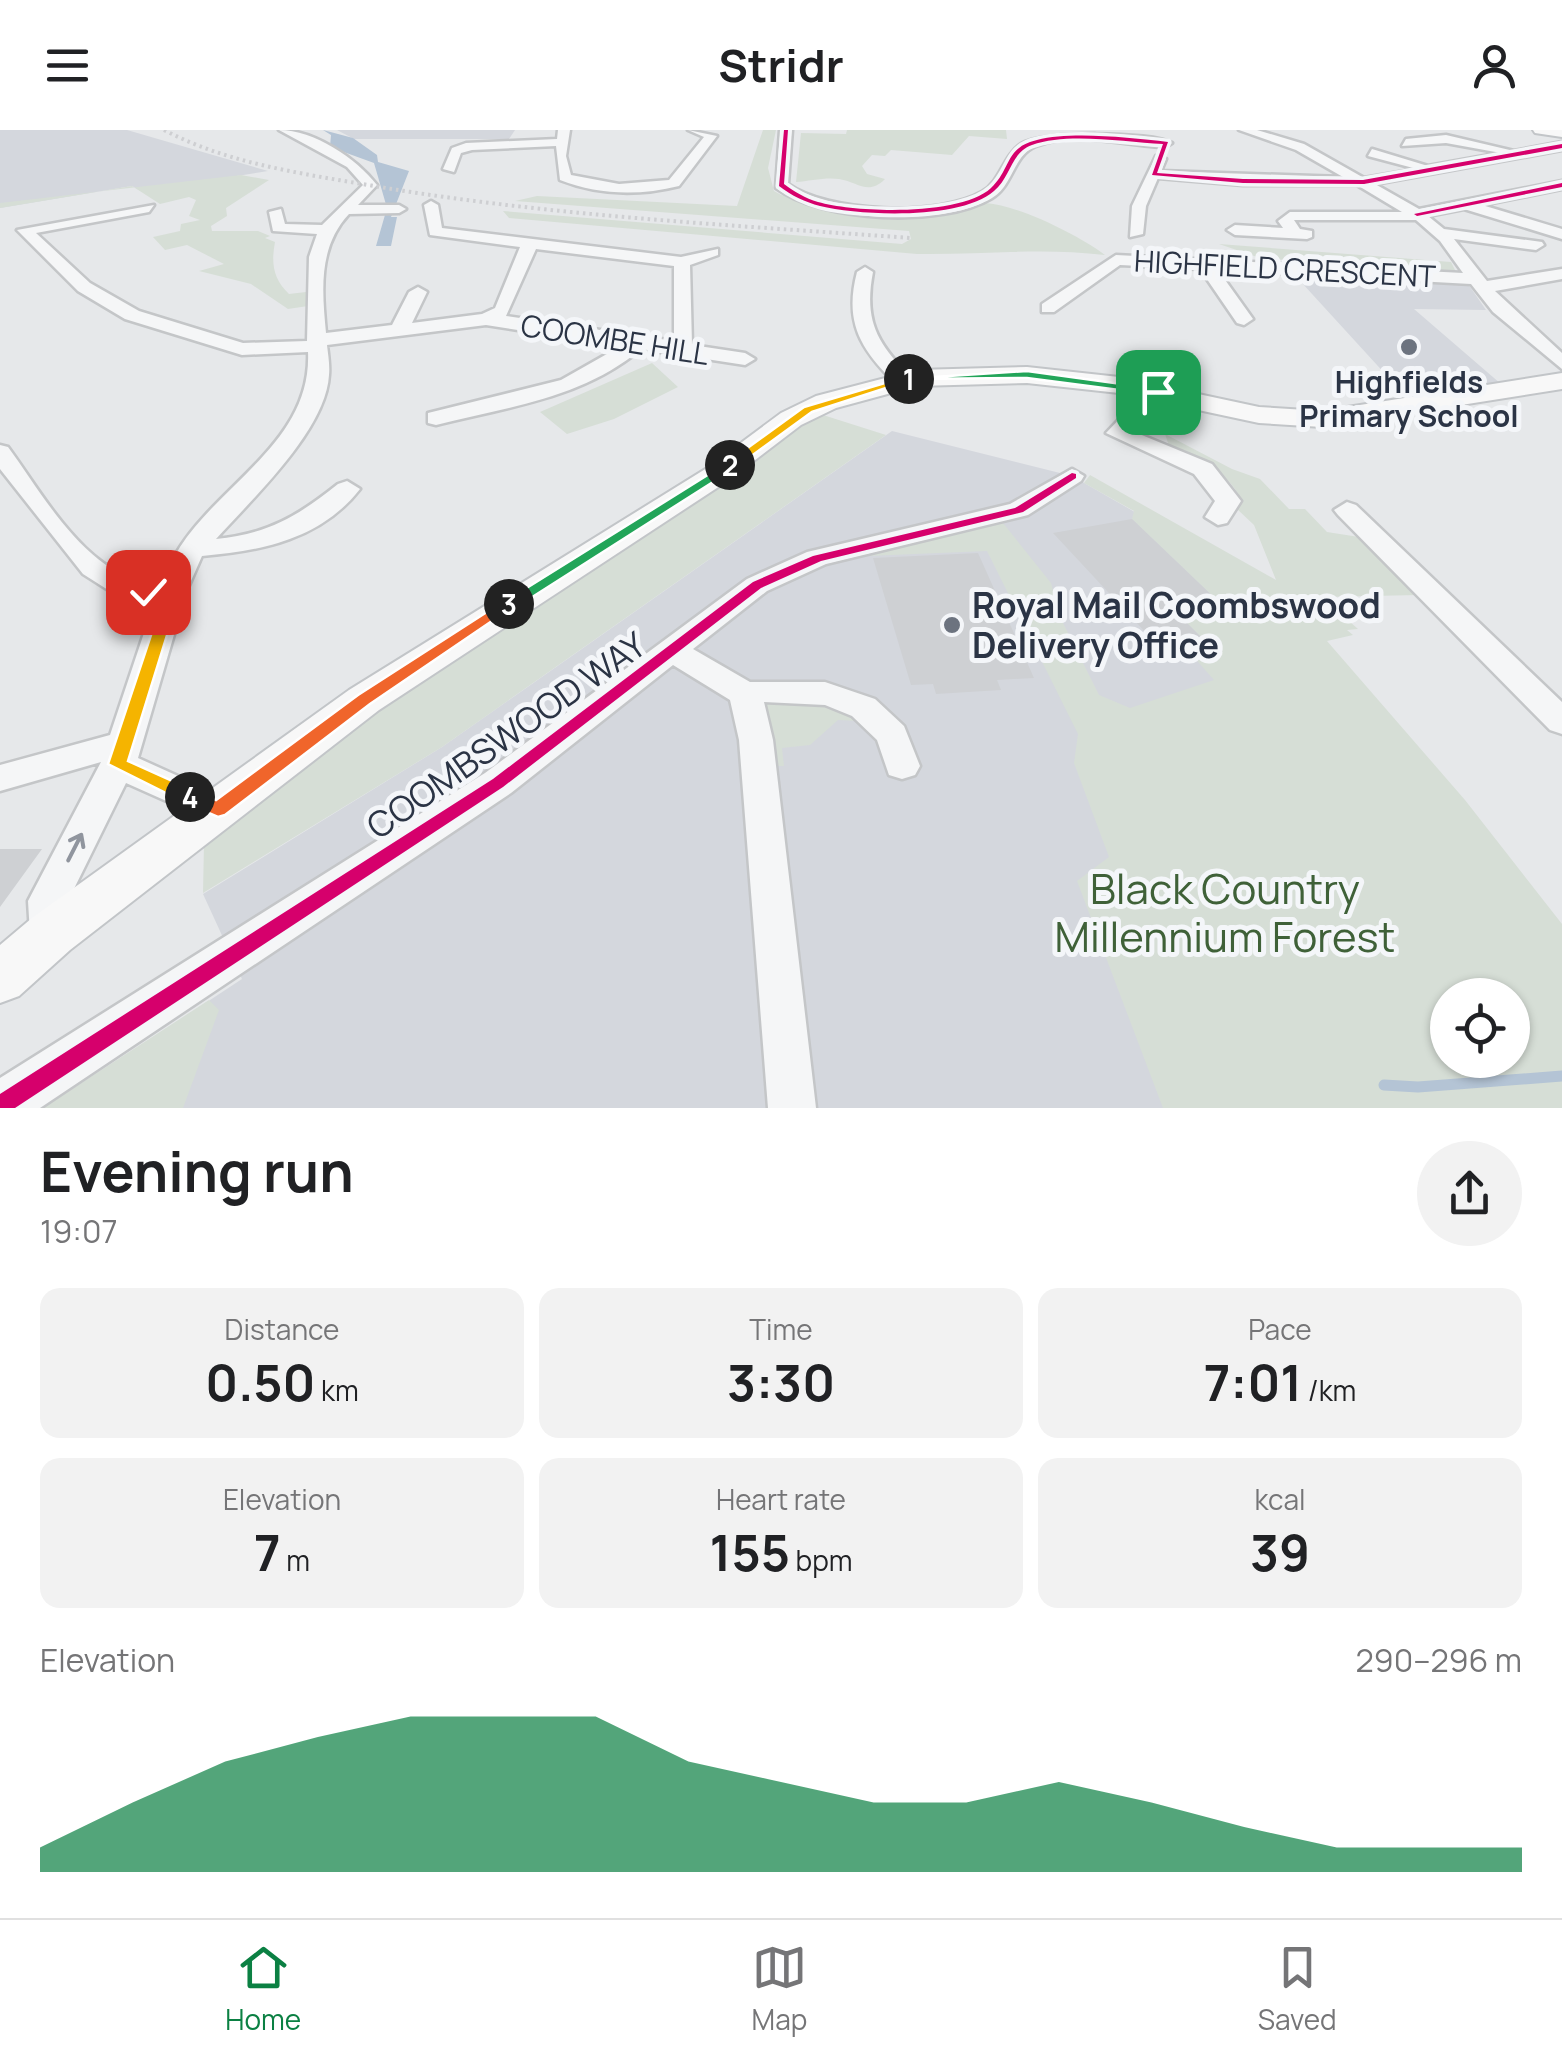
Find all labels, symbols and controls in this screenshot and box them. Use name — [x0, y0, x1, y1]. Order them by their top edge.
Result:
text: Stridr — [718, 34, 844, 96]
icon: menu — [40, 38, 95, 93]
icon: person — [1467, 38, 1522, 93]
street label: HIGHFIELD CRESCENT — [1133, 240, 1437, 296]
street label: COOMBE HILL — [518, 304, 712, 374]
marker: Highfields Primary School — [1398, 336, 1420, 358]
pin — [1116, 350, 1201, 435]
pin: 1 — [884, 354, 934, 404]
text: 1 — [903, 360, 915, 398]
place label: Highfields Primary School — [1299, 361, 1519, 436]
icon: arrive — [1131, 365, 1186, 420]
pin: 2 — [705, 440, 755, 490]
text: 2 — [722, 446, 738, 484]
pin — [106, 550, 191, 635]
icon: check — [121, 565, 176, 620]
pin: 3 — [484, 579, 534, 629]
place label: Royal Mail Coombswood Delivery Office — [972, 581, 1381, 669]
text: 3 — [501, 585, 517, 623]
marker: Royal Mail Coombswood Delivery Office — [941, 614, 963, 636]
street label: COOMBSWOOD WAY — [357, 620, 656, 849]
pin: 4 — [165, 772, 215, 822]
text: 4 — [181, 778, 199, 816]
one-way arrow — [66, 833, 85, 863]
park label: Black Country Millennium Forest — [1055, 859, 1395, 965]
map controls — [1430, 978, 1530, 1078]
button: locate — [1430, 978, 1530, 1078]
text: Evening run — [40, 1133, 354, 1209]
button: share — [1417, 1141, 1522, 1246]
text: 19:07 — [40, 1209, 118, 1253]
text: Distance — [225, 1310, 339, 1348]
text: Time — [749, 1310, 813, 1348]
text: Pace — [1248, 1310, 1312, 1348]
text: 0.50 — [205, 1348, 316, 1416]
text: 3:30 — [727, 1348, 835, 1416]
text: 7:01 — [1204, 1348, 1302, 1416]
text: km — [316, 1371, 359, 1409]
text: /km — [1302, 1371, 1356, 1409]
text: Elevation — [223, 1480, 341, 1518]
text: Heart rate — [716, 1480, 846, 1518]
text: kcal — [1254, 1480, 1306, 1518]
text: 7 — [254, 1518, 281, 1586]
text: 155 — [709, 1518, 790, 1586]
text: 39 — [1250, 1518, 1310, 1586]
text: m — [281, 1541, 310, 1579]
text: bpm — [790, 1541, 853, 1579]
text: Elevation — [40, 1638, 175, 1682]
text: 290–296 m — [1356, 1638, 1522, 1682]
tab: Home — [225, 1940, 301, 2038]
tab: Map — [752, 1940, 807, 2038]
tab: Saved — [1258, 1940, 1337, 2038]

